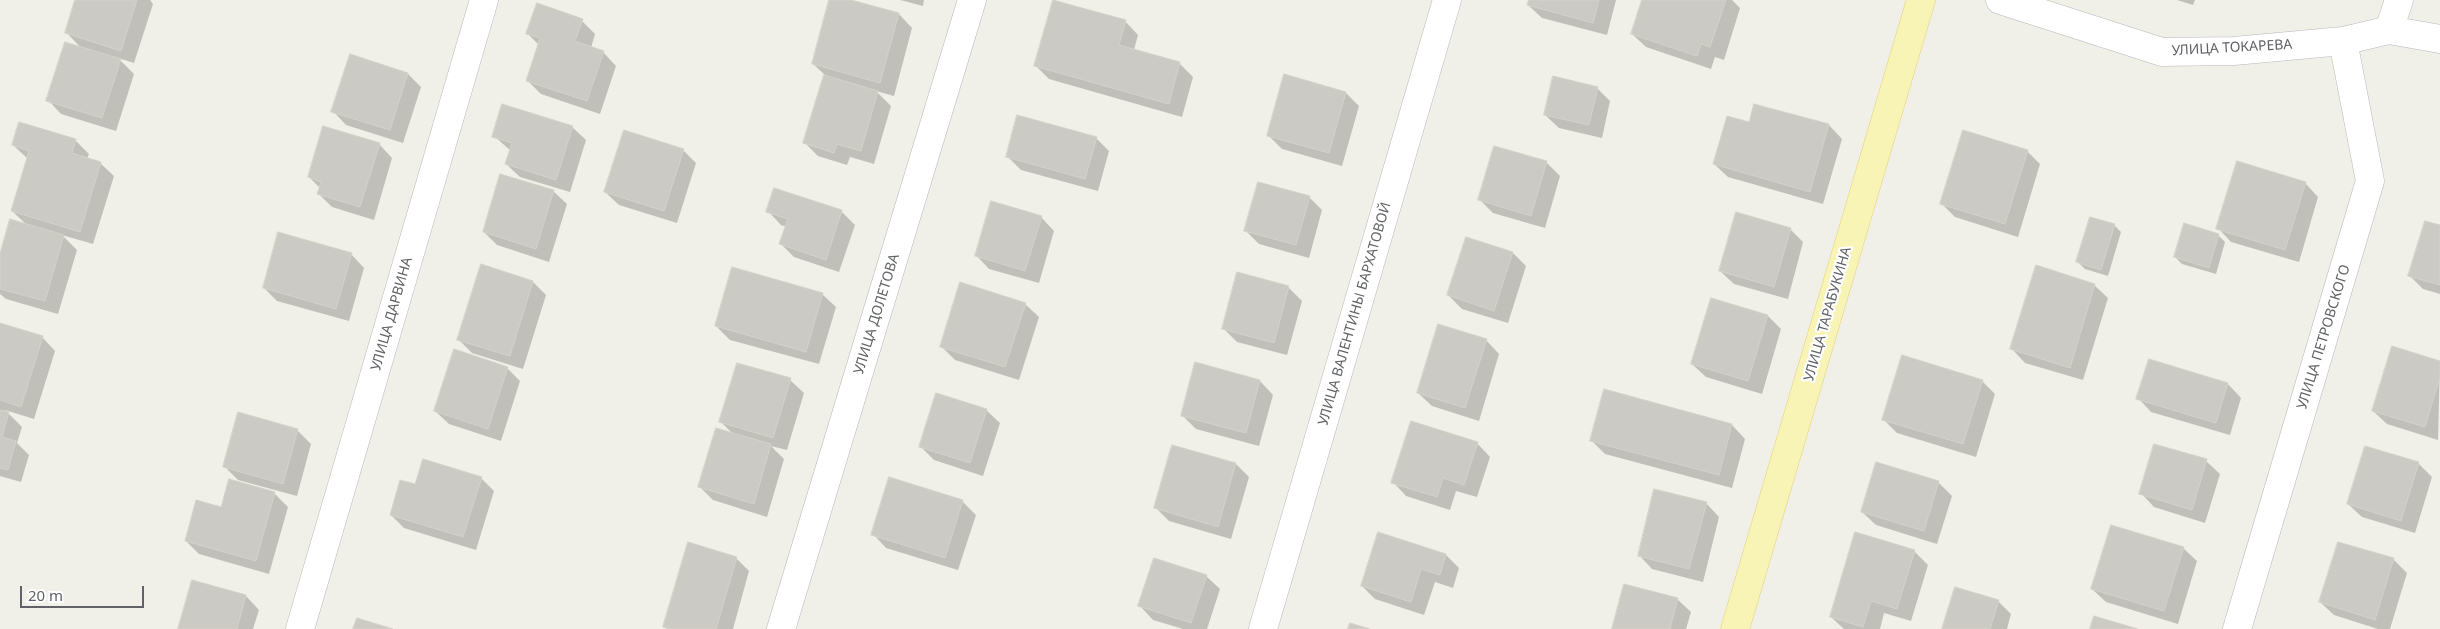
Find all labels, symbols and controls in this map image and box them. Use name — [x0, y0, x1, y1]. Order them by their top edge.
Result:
street label: УЛИЦА ТОКАРЕВА — [2171, 36, 2293, 60]
street label: УЛИЦА ВАЛЕНТИНЫ БАРХАТОВОЙ — [1315, 200, 1395, 428]
street label: УЛИЦА ТАРАБУКИНА — [1801, 245, 1855, 383]
street label: УЛИЦА ДОЛЕТОВА — [851, 252, 903, 376]
street label: УЛИЦА ДАРВИНА — [368, 255, 416, 373]
street label: УЛИЦА ПЕТРОВСКОГО — [2294, 263, 2354, 411]
scale bar — [22, 576, 146, 608]
text: 20 m — [28, 585, 63, 605]

